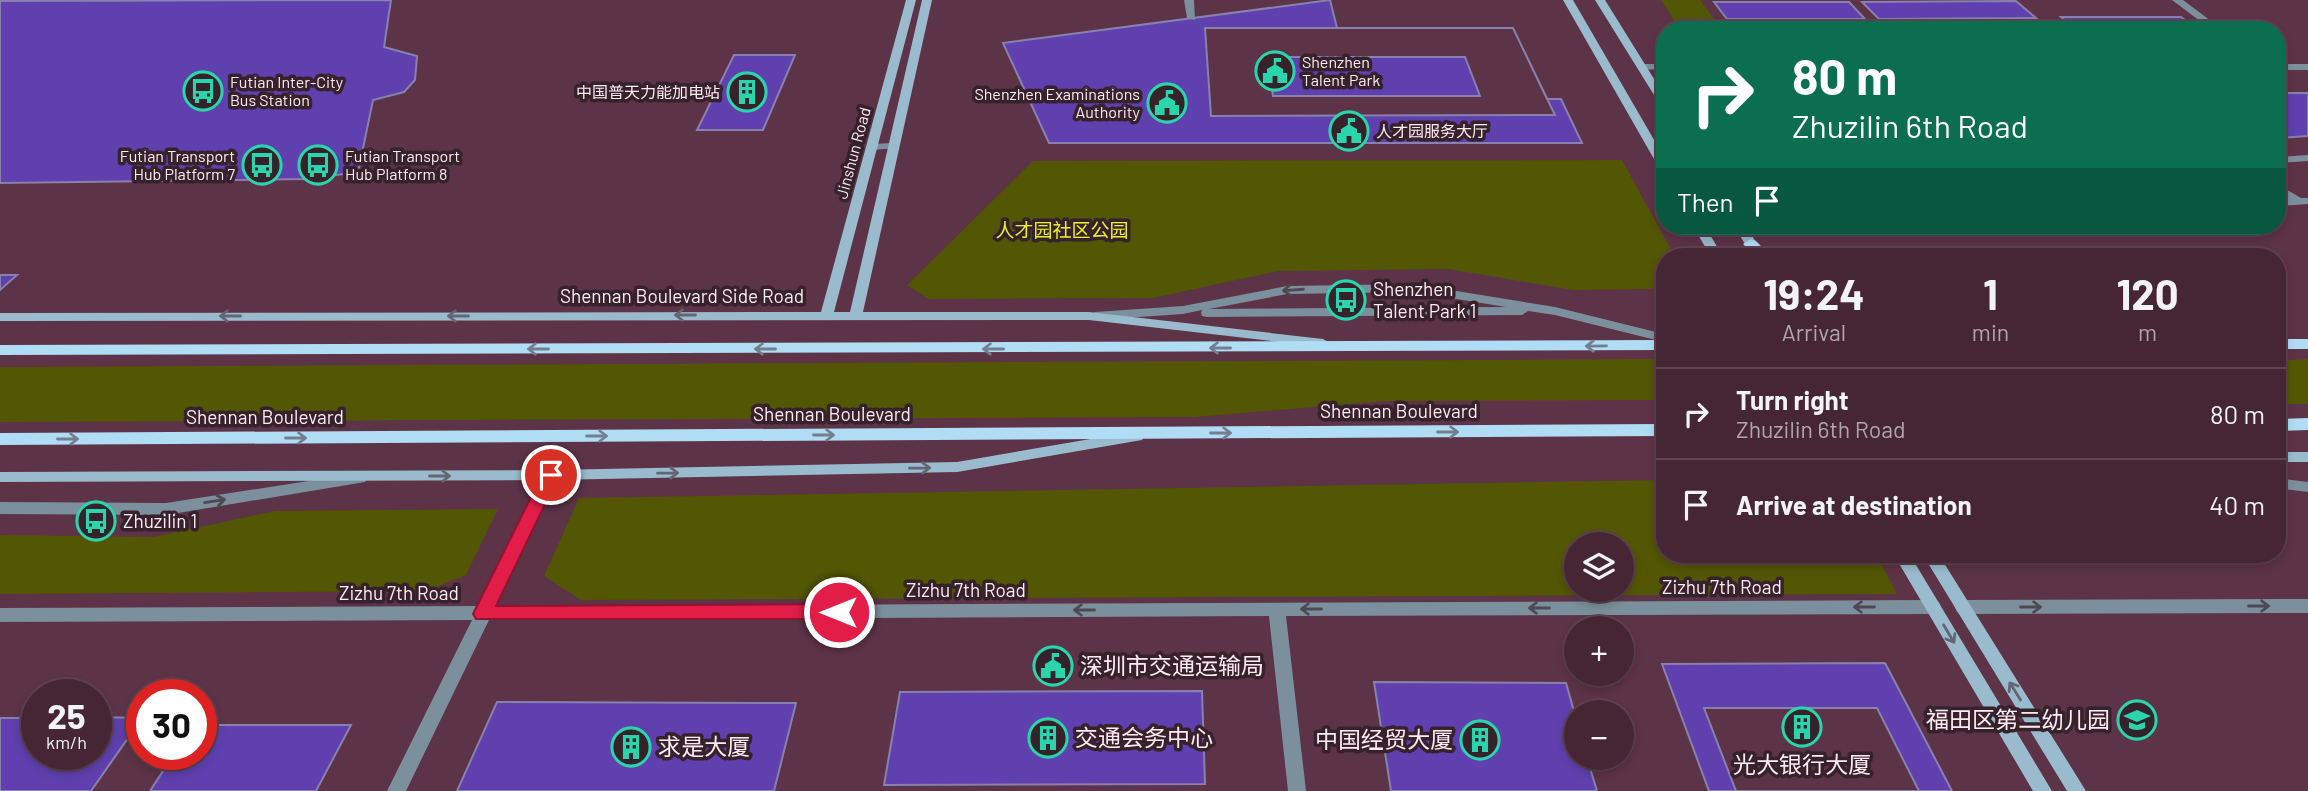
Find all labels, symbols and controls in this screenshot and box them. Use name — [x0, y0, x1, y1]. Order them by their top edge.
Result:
text: 80 m — [1792, 46, 1897, 105]
icon: right — [1677, 49, 1768, 140]
public building icon: Shenzhen Talent Park — [1254, 50, 1296, 92]
place label: Shenzhen Talent Park — [1302, 52, 1380, 89]
bus stop icon: Futian Inter-City Bus Station — [182, 70, 224, 112]
building icon: 中国普天力能加电站 — [726, 71, 768, 113]
place label: Futian Inter-City Bus Station — [230, 72, 344, 109]
place label: 中国普天力能加电站 — [576, 82, 720, 101]
public building icon: Shenzhen Examinations Authority — [1146, 82, 1188, 124]
place label: Shenzhen Examinations Authority — [975, 84, 1141, 121]
street label: Jinshun Road — [831, 105, 874, 201]
text: Zhuzilin 6th Road — [1792, 106, 2028, 144]
public building icon: 人才园服务大厅 — [1328, 110, 1370, 152]
place label: 人才园服务大厅 — [1376, 121, 1488, 140]
bus stop icon: Futian Transport Hub Platform 7 — [241, 144, 283, 186]
bus stop icon: Futian Transport Hub Platform 8 — [297, 144, 339, 186]
place label: Futian Transport Hub Platform 7 — [120, 146, 235, 183]
place label: Futian Transport Hub Platform 8 — [345, 146, 460, 183]
icon: arrive — [1748, 182, 1786, 220]
text: Then — [1677, 186, 1734, 217]
park label: 人才园社区公园 — [995, 218, 1129, 241]
text: 19:24 — [1763, 268, 1865, 318]
text: 1 — [1983, 268, 1998, 318]
text: 120 — [2116, 268, 2179, 318]
place label: Shenzhen Talent Park 1 — [1373, 277, 1476, 322]
bus stop icon: Shenzhen Talent Park 1 — [1325, 279, 1367, 321]
street label: Shennan Boulevard Side Road — [560, 284, 804, 307]
one-way arrow — [1282, 284, 1305, 297]
one-way arrow — [674, 308, 697, 322]
one-way arrow — [219, 309, 242, 323]
one-way arrow — [447, 309, 470, 323]
text: Arrival — [1782, 318, 1846, 346]
text: min — [1972, 318, 2009, 346]
text: m — [2138, 318, 2157, 346]
one-way arrow — [1585, 339, 1608, 353]
one-way arrow — [1209, 341, 1232, 355]
one-way arrow — [527, 342, 550, 356]
one-way arrow — [754, 342, 777, 356]
one-way arrow — [982, 342, 1005, 356]
text: Turn right — [1736, 384, 1849, 415]
icon: right — [1677, 395, 1715, 433]
text: 80 m — [2210, 398, 2265, 429]
street label: Shennan Boulevard — [1320, 399, 1478, 422]
street label: Shennan Boulevard — [753, 402, 911, 425]
street label: Shennan Boulevard — [186, 405, 344, 428]
text: Zhuzilin 6th Road — [1736, 415, 1906, 443]
one-way arrow — [1436, 425, 1459, 439]
one-way arrow — [1209, 426, 1232, 440]
one-way arrow — [812, 428, 835, 442]
one-way arrow — [585, 429, 608, 443]
one-way arrow — [284, 431, 307, 445]
one-way arrow — [56, 432, 79, 446]
pin — [521, 445, 581, 505]
icon: arrive — [532, 456, 570, 494]
one-way arrow — [908, 461, 931, 474]
one-way arrow — [656, 466, 679, 479]
one-way arrow — [429, 469, 452, 483]
icon: arrive — [1677, 486, 1715, 524]
text: Arrive at destination — [1736, 489, 1972, 520]
text: 40 m — [2209, 489, 2265, 520]
one-way arrow — [203, 494, 226, 507]
bus stop icon: Zhuzilin 1 — [75, 500, 117, 542]
place label: Zhuzilin 1 — [123, 509, 197, 532]
map controls — [1564, 532, 1634, 770]
button: layers — [1564, 532, 1634, 602]
position arrow — [802, 575, 876, 649]
street label: Zizhu 7th Road — [1662, 575, 1782, 598]
street label: Zizhu 7th Road — [906, 578, 1026, 601]
street label: Zizhu 7th Road — [339, 581, 459, 604]
one-way arrow — [1853, 600, 1876, 614]
one-way arrow — [2019, 600, 2042, 614]
one-way arrow — [2247, 600, 2270, 613]
one-way arrow — [1528, 601, 1551, 615]
one-way arrow — [1300, 602, 1323, 616]
one-way arrow — [1073, 603, 1096, 617]
button: + — [1564, 616, 1634, 686]
one-way arrow — [1942, 624, 1956, 644]
public building icon: 深圳市交通运输局 — [1032, 645, 1074, 687]
place label: 深圳市交通运输局 — [1080, 651, 1264, 679]
speed limit sign: 30 — [126, 679, 217, 770]
one-way arrow — [2008, 682, 2022, 702]
text: 25 — [47, 694, 86, 736]
school or university icon: 福田区第二幼儿园 — [2116, 699, 2158, 741]
button: − — [1564, 700, 1634, 770]
place label: 福田区第二幼儿园 — [1926, 705, 2110, 733]
building icon: 光大银行大厦 — [1781, 706, 1823, 748]
building icon: 交通会务中心 — [1027, 717, 1069, 759]
building icon: 中国经贸大厦 — [1459, 719, 1501, 761]
place label: 交通会务中心 — [1075, 723, 1213, 751]
place label: 中国经贸大厦 — [1315, 725, 1453, 753]
building icon: 求是大厦 — [610, 726, 652, 768]
text: km/h — [46, 731, 87, 753]
place label: 求是大厦 — [658, 732, 750, 760]
place label: 光大银行大厦 — [1733, 750, 1871, 778]

